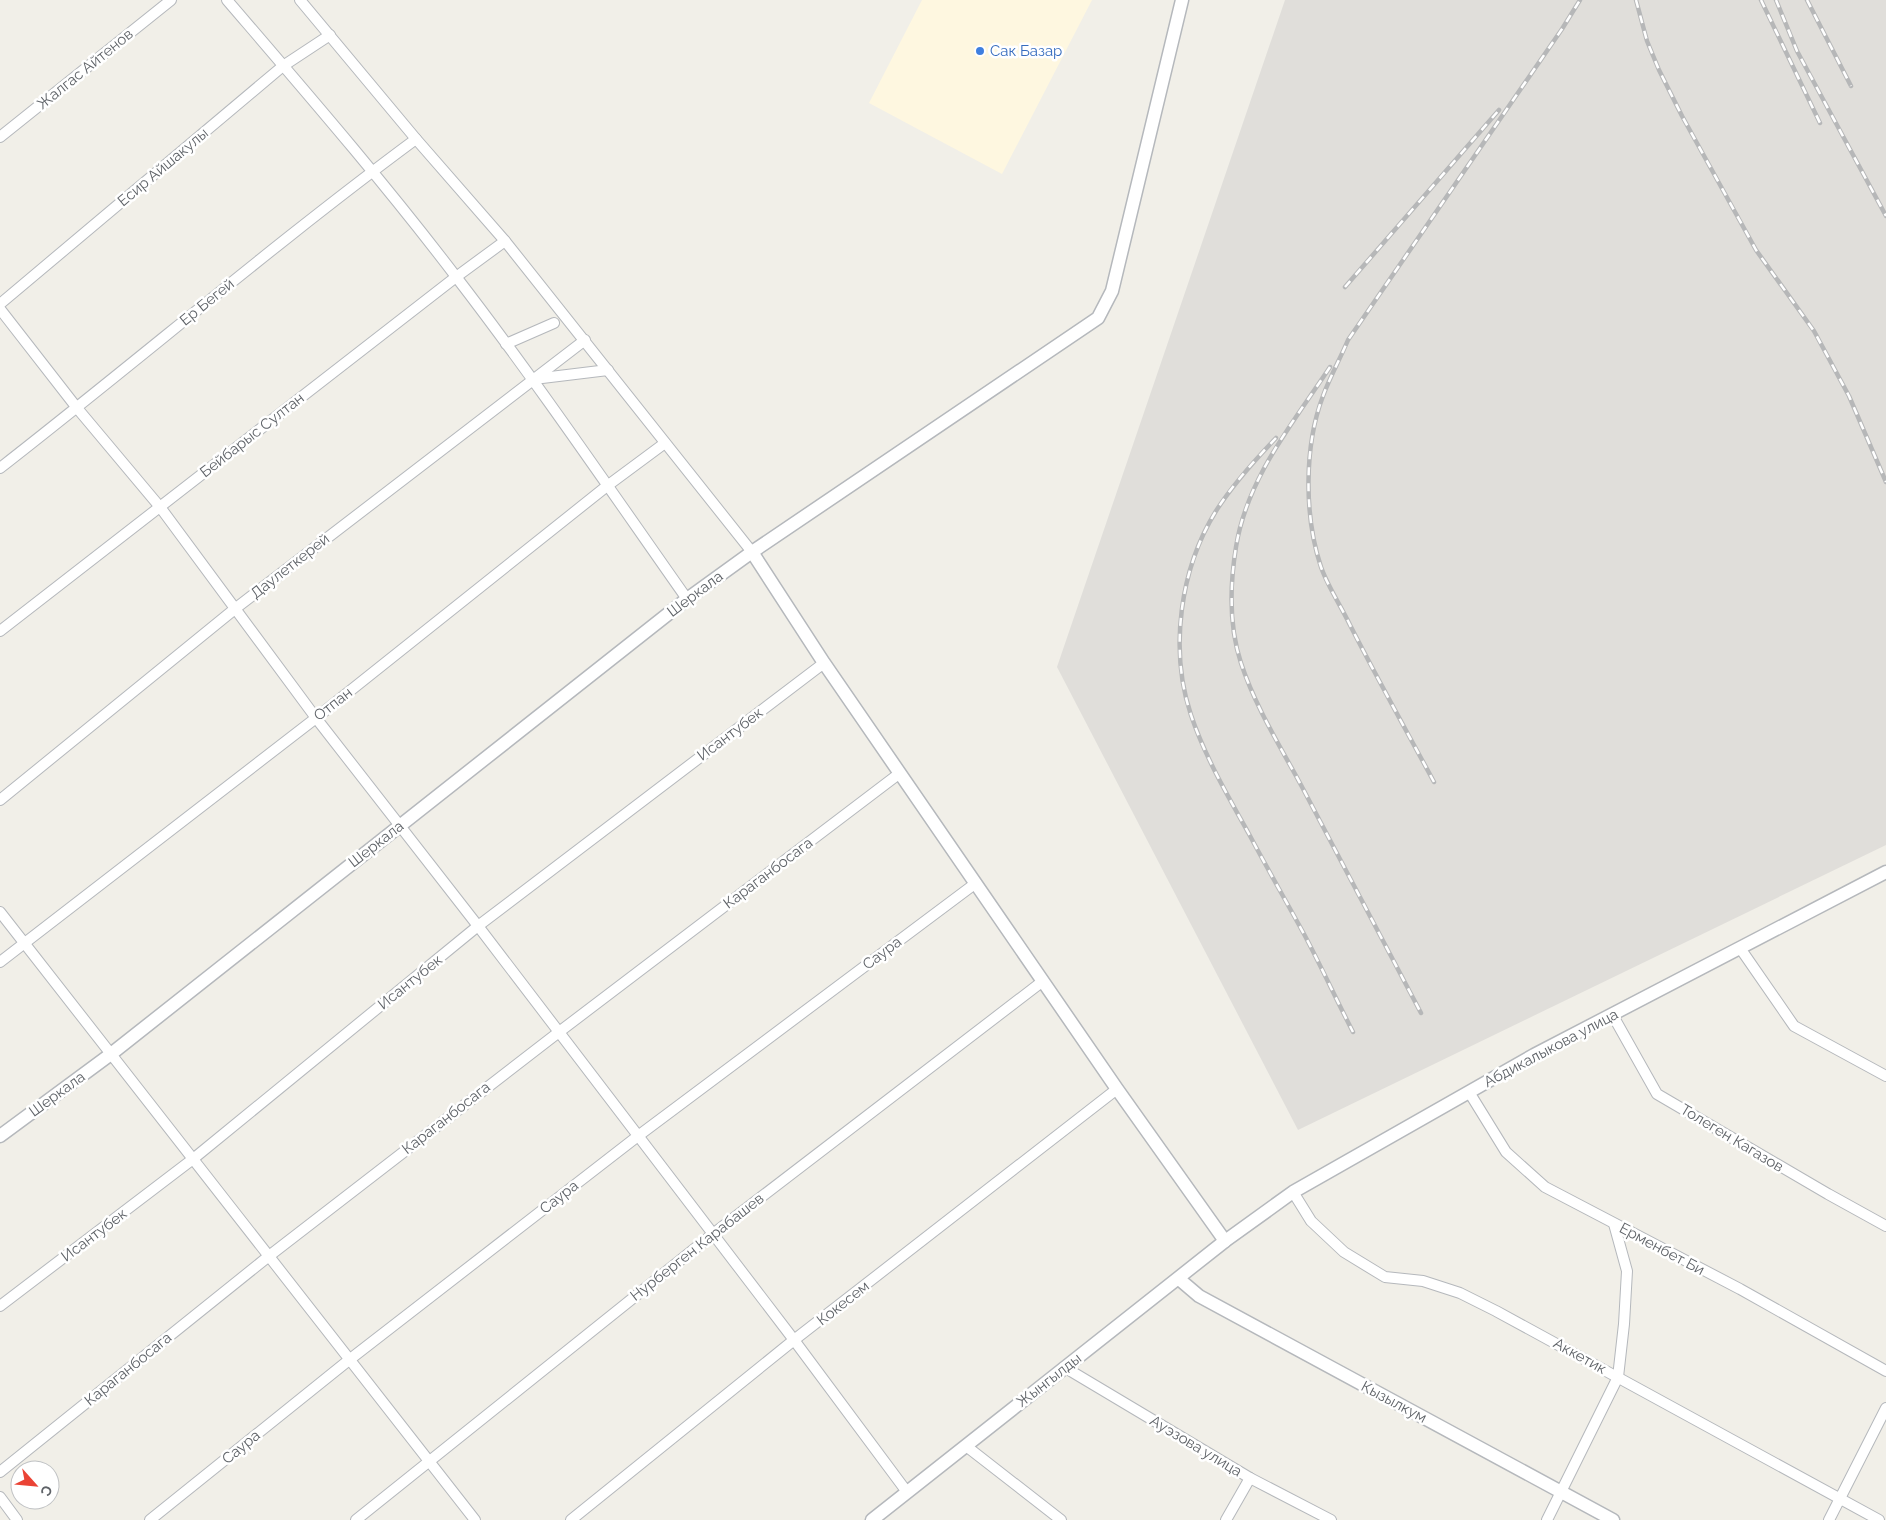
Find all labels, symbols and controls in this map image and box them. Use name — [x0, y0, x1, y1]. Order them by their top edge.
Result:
street label: Жалгас Айтенов — [33, 25, 137, 113]
place label: Сак Базар — [990, 42, 1062, 60]
marker: Сак Базар — [974, 45, 986, 57]
street label: Есир Айшакулы — [114, 124, 212, 210]
street label: Ер Бегей — [176, 275, 238, 329]
street label: Бейбарыс Султан — [196, 389, 308, 481]
street label: Даулеткерей — [247, 530, 333, 602]
street label: Шеркала — [664, 567, 726, 621]
street label: Отпан — [310, 683, 356, 725]
street label: Исантубек — [694, 703, 767, 765]
street label: Шеркала — [345, 817, 407, 871]
street label: Караганбосага — [720, 834, 816, 912]
street label: Саура — [859, 933, 905, 973]
street label: Исантубек — [374, 950, 446, 1013]
street label: Абдикалыкова улица — [1481, 1005, 1621, 1091]
street label: Шеркала — [25, 1068, 89, 1120]
street label: Караганбосага — [398, 1078, 494, 1158]
street label: Толеген Кагазов — [1677, 1100, 1787, 1176]
street label: Саура — [536, 1176, 582, 1218]
street label: Нурберген Карабашев — [627, 1189, 767, 1305]
street label: Исантубек — [58, 1204, 131, 1266]
street label: Ерменбет Би — [1616, 1219, 1708, 1279]
street label: Кокесем — [813, 1277, 873, 1329]
street label: Караганбосага — [81, 1328, 175, 1410]
street label: Аккетик — [1550, 1334, 1610, 1378]
street label: Жынгылды — [1013, 1349, 1085, 1411]
street label: Кызылкум — [1358, 1377, 1430, 1427]
street label: Ауэзова улица — [1147, 1412, 1245, 1480]
street label: Саура — [218, 1426, 264, 1468]
north arrow — [10, 1460, 60, 1510]
text: С — [37, 1483, 56, 1499]

